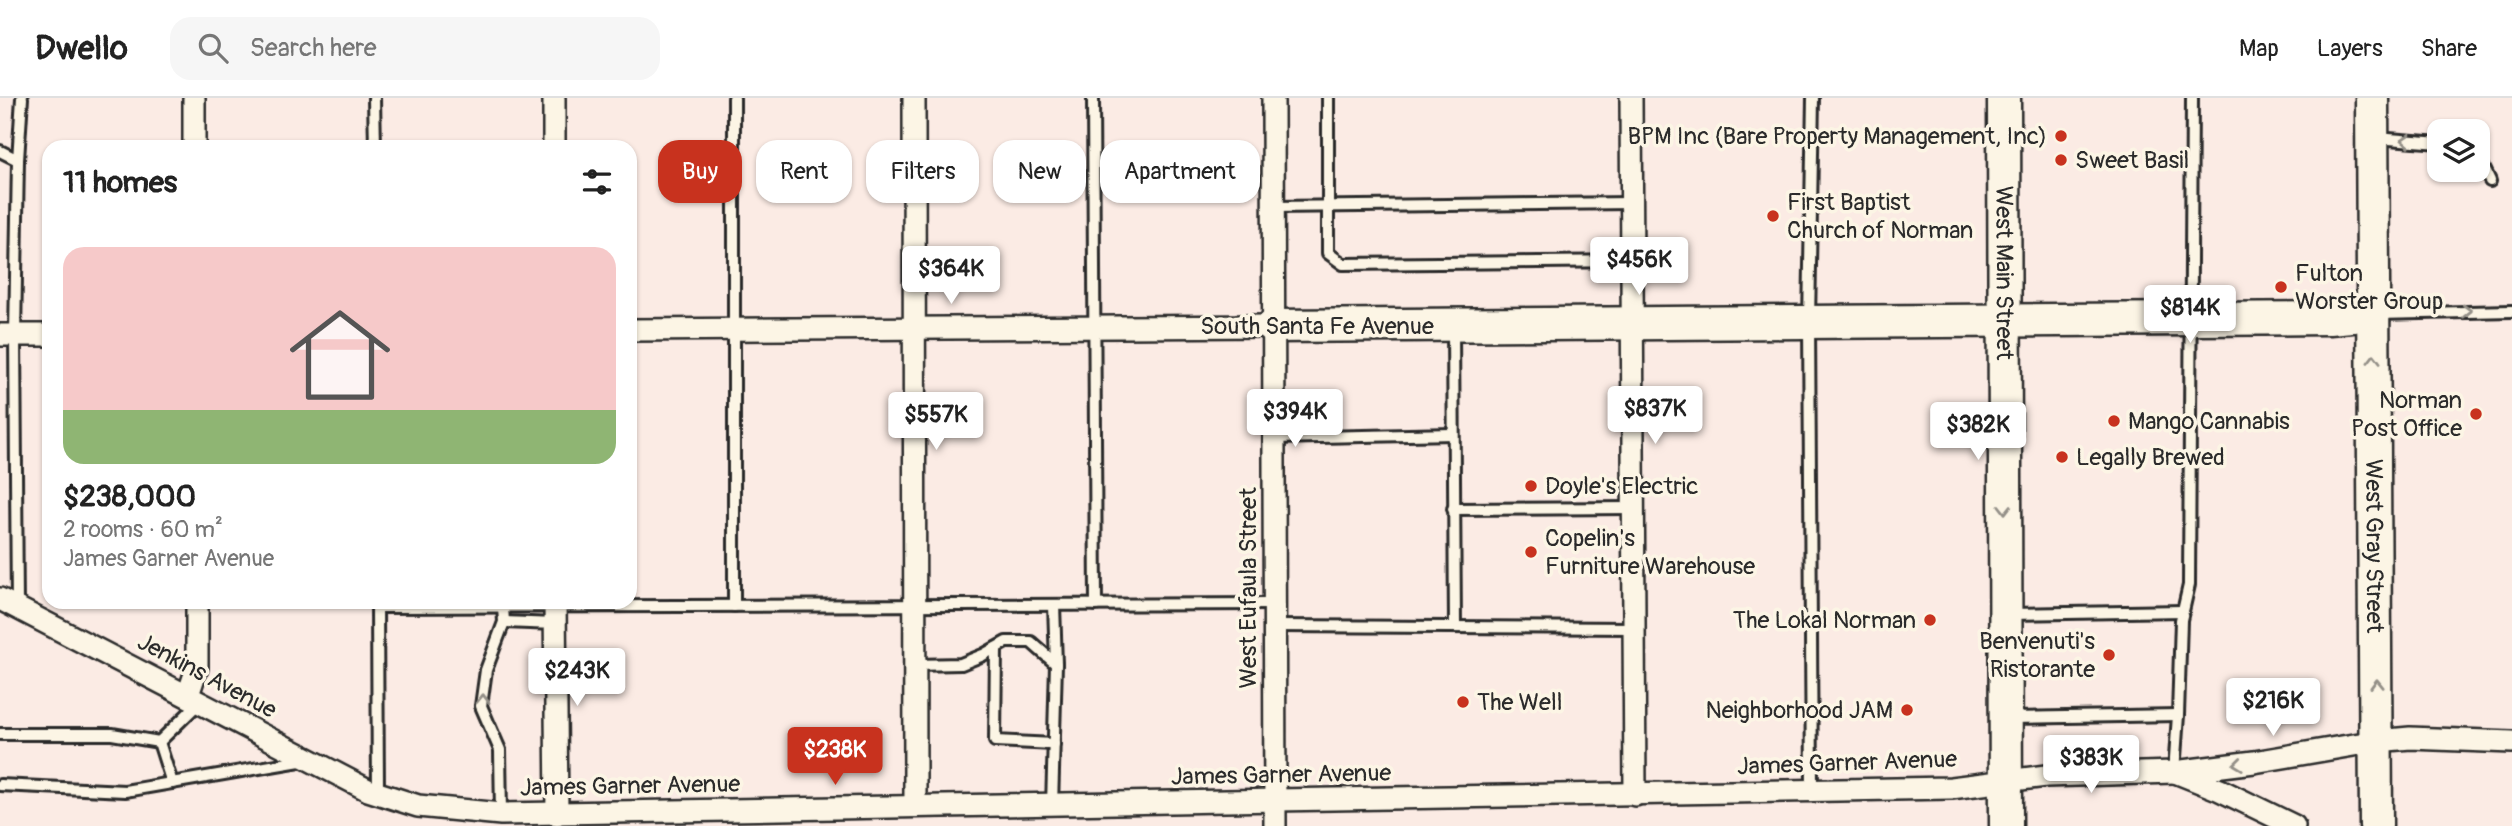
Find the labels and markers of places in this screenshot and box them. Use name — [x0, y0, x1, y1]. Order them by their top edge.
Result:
place label: BPM Inc (Bare Property Management, Inc) — [1627, 122, 2047, 151]
marker: BPM Inc (Bare Property Management, Inc) — [2053, 128, 2069, 144]
place label: Sweet Basil — [2075, 146, 2189, 175]
marker: Sweet Basil — [2053, 152, 2069, 168]
place label: First Baptist Church of Norman — [1787, 188, 1973, 245]
marker: First Baptist Church of Norman — [1765, 208, 1781, 224]
pin: $456K — [1590, 238, 1688, 297]
pin: $364K — [902, 246, 1000, 306]
place label: Fulton Worster Group — [2295, 259, 2443, 316]
marker: Fulton Worster Group — [2273, 279, 2289, 295]
pin: $814K — [2141, 286, 2239, 345]
pin: $837K — [1606, 386, 1704, 446]
place label: Norman Post Office — [2351, 386, 2462, 443]
pin: $394K — [1246, 390, 1344, 449]
pin: $557K — [887, 392, 985, 452]
pin: $382K — [1929, 402, 2027, 462]
marker: Norman Post Office — [2468, 406, 2484, 422]
place label: Mango Cannabis — [2128, 407, 2290, 436]
marker: Mango Cannabis — [2106, 413, 2122, 429]
place label: Legally Brewed — [2076, 443, 2225, 472]
marker: Legally Brewed — [2054, 449, 2070, 465]
place label: Doyle's Electric — [1545, 472, 1698, 501]
marker: Doyle's Electric — [1523, 478, 1539, 494]
place label: Copelin's Furniture Warehouse — [1545, 524, 1755, 581]
marker: Copelin's Furniture Warehouse — [1523, 544, 1539, 560]
place label: The Lokal Norman — [1733, 606, 1916, 635]
marker: The Lokal Norman — [1922, 612, 1938, 628]
place label: Benvenuti's Ristorante — [1979, 627, 2095, 684]
marker: Benvenuti's Ristorante — [2101, 647, 2117, 663]
pin: $243K — [528, 648, 626, 708]
pin: $216K — [2224, 678, 2322, 738]
place label: The Well — [1477, 688, 1562, 717]
marker: The Well — [1455, 694, 1471, 710]
place label: Neighborhood JAM — [1705, 696, 1893, 725]
marker: Neighborhood JAM — [1899, 702, 1915, 718]
pin: $238K — [786, 728, 884, 787]
pin: $383K — [2042, 736, 2140, 795]

